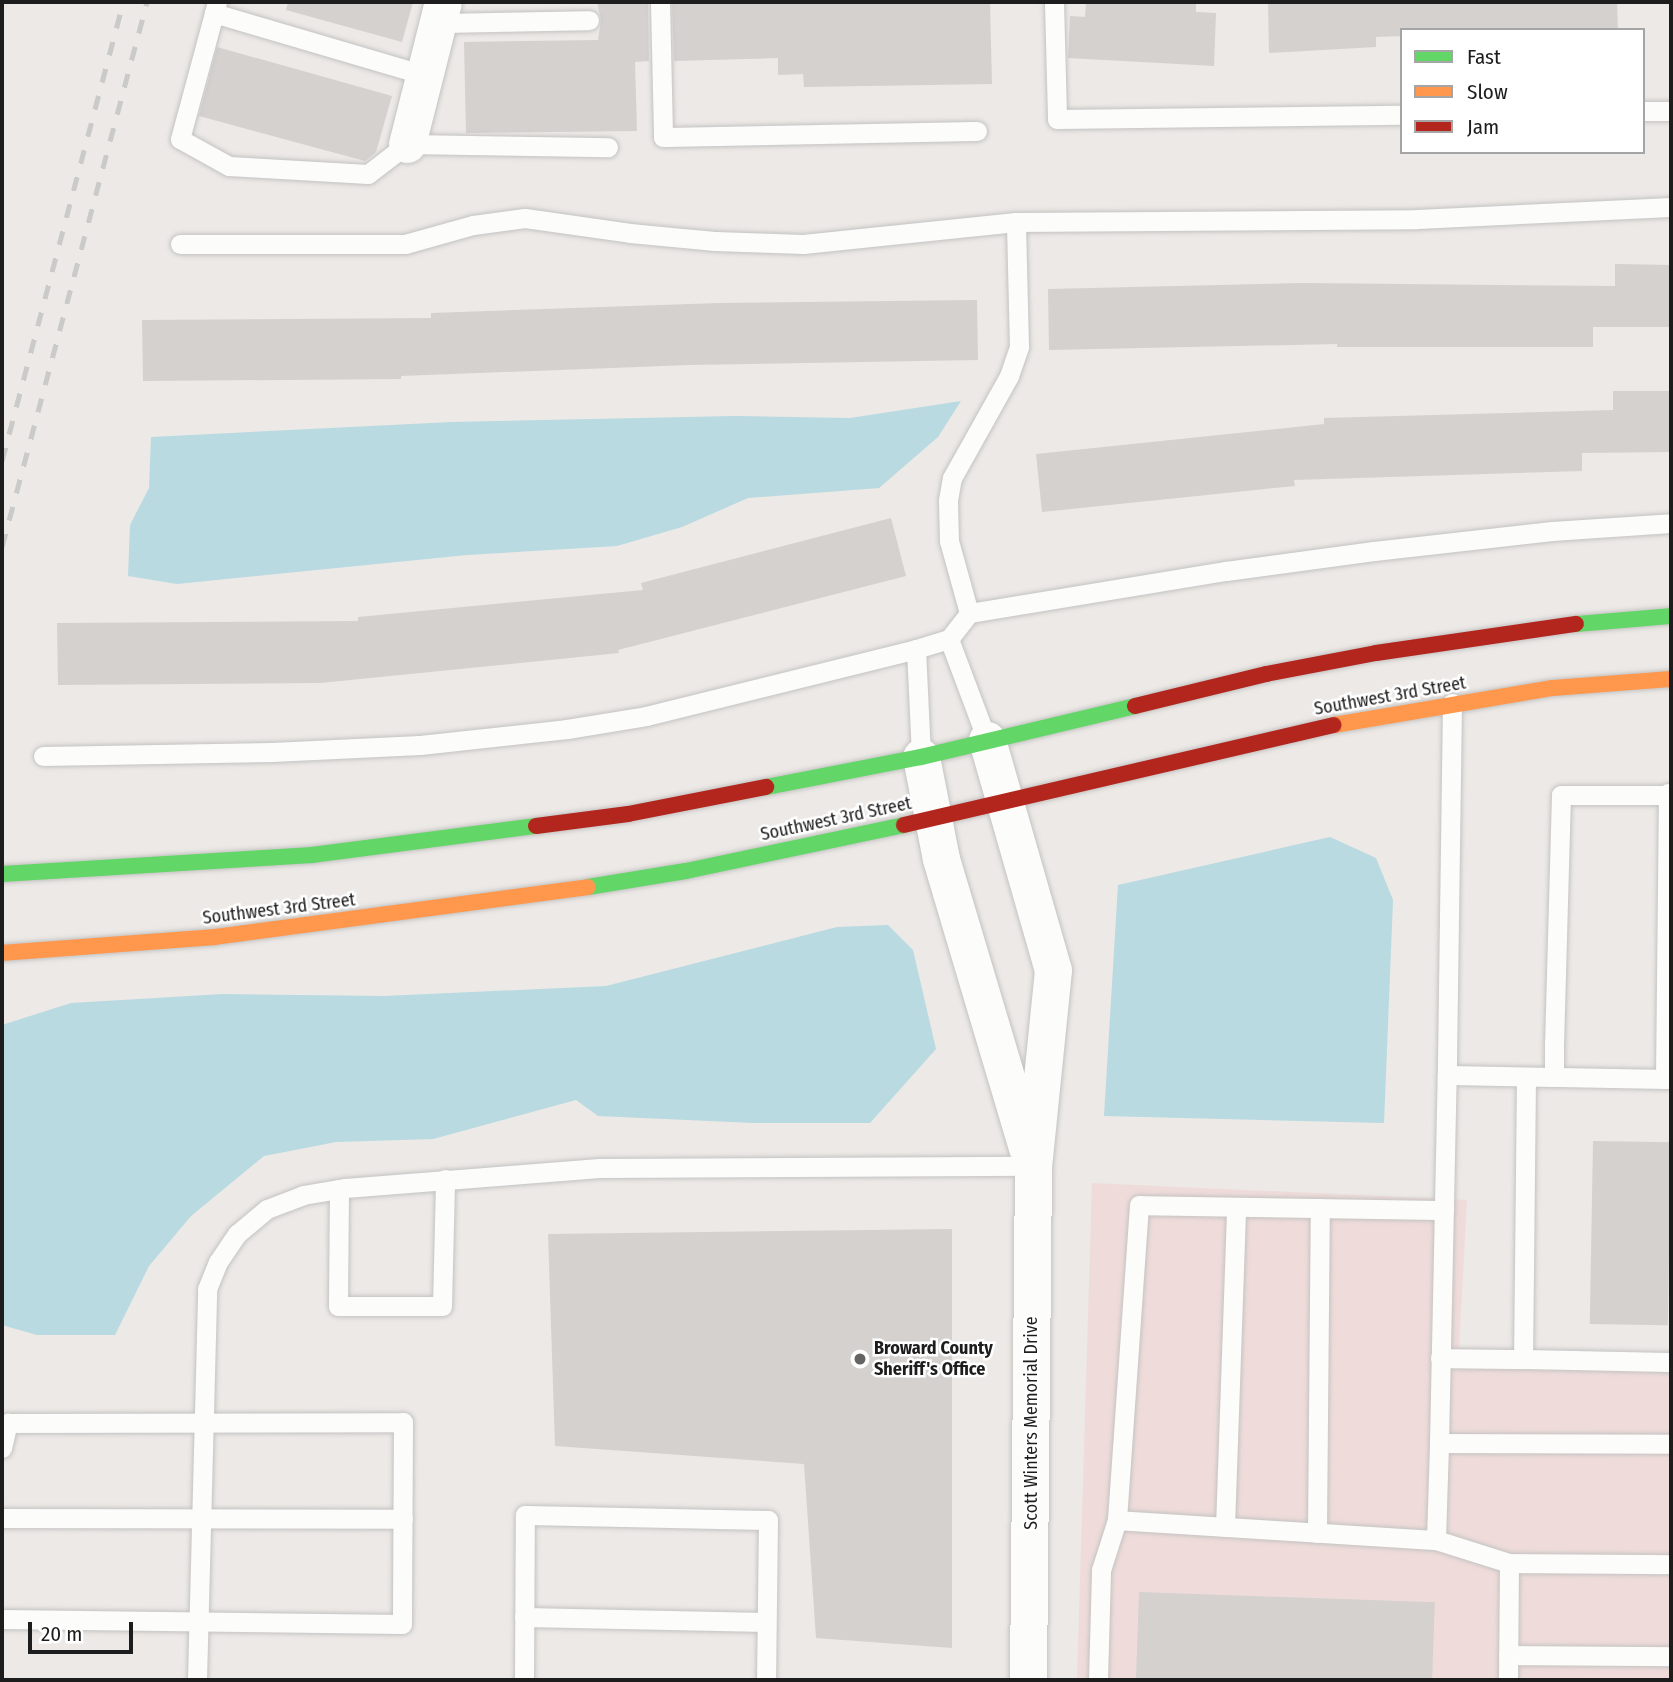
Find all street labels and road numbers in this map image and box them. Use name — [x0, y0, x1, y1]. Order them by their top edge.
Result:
street label: Southwest 3rd Street — [1312, 672, 1468, 720]
street label: Southwest 3rd Street — [759, 792, 913, 846]
street label: Southwest 3rd Street — [201, 889, 357, 929]
street label: Scott Winters Memorial Drive — [1020, 1316, 1042, 1530]

